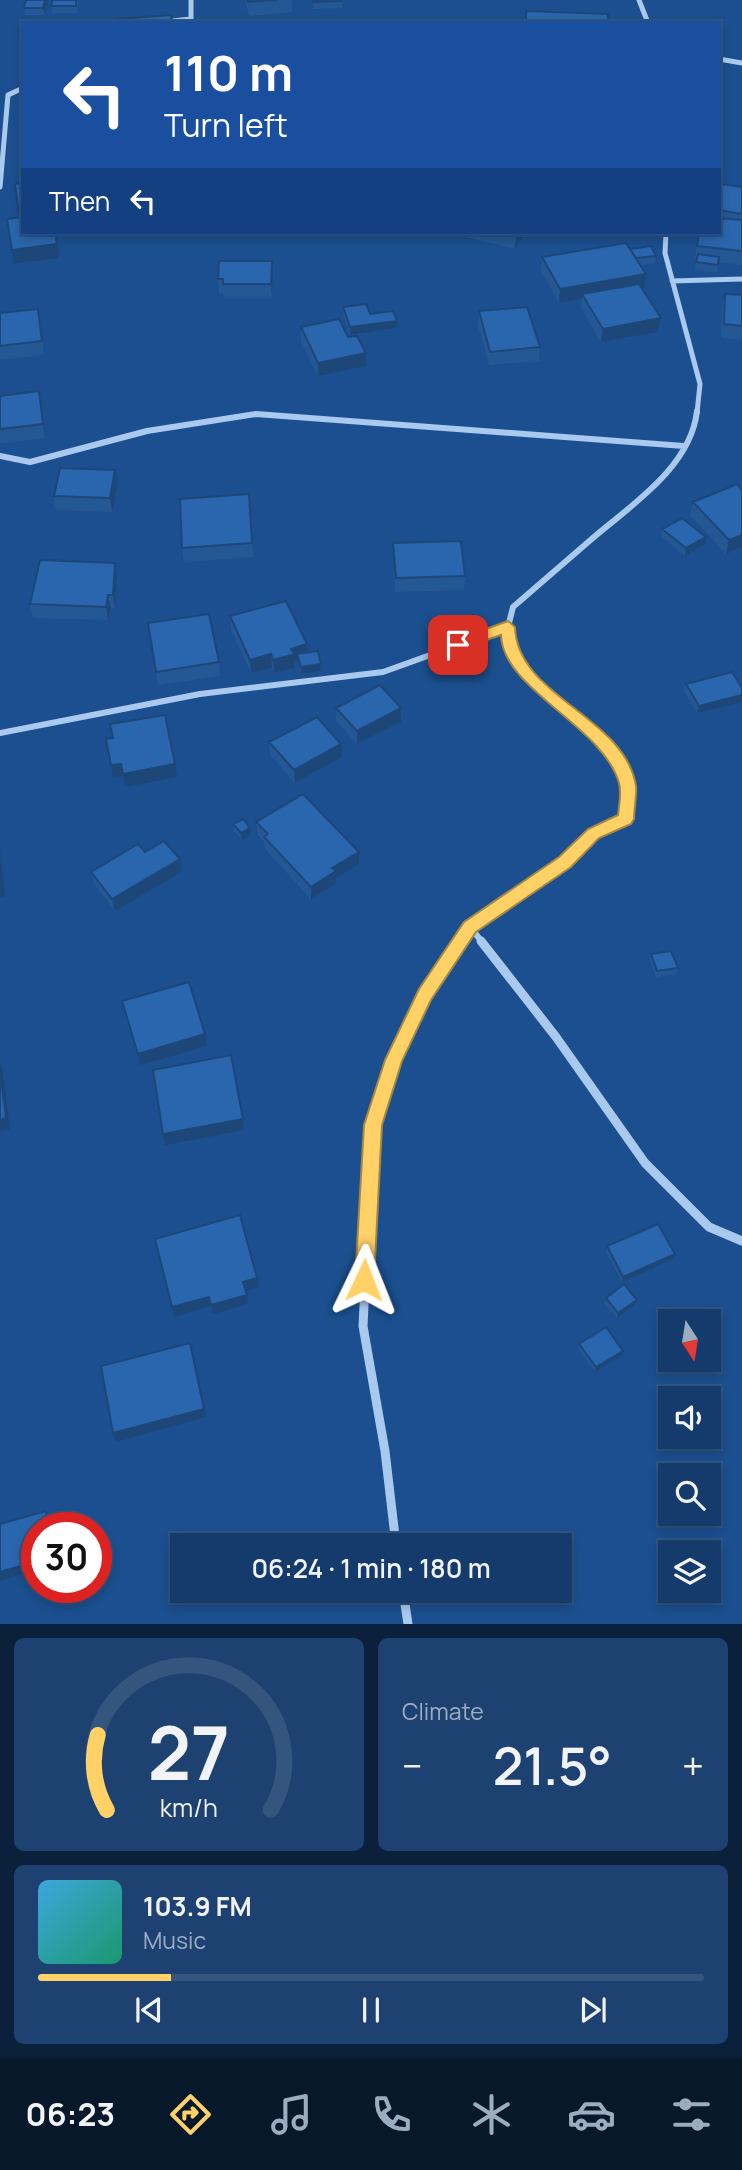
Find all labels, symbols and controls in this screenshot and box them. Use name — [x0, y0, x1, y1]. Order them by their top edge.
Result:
text: 110 m — [164, 39, 293, 106]
icon: left — [49, 49, 140, 140]
text: Turn left — [164, 103, 288, 147]
icon: left — [124, 182, 162, 220]
text: Then — [49, 183, 110, 219]
pin — [428, 615, 488, 675]
icon: arrive — [439, 626, 477, 664]
position arrow — [327, 1243, 401, 1317]
north arrow — [658, 1309, 721, 1372]
map controls — [658, 1309, 721, 1603]
button: sound — [658, 1386, 721, 1449]
button: search — [658, 1463, 721, 1526]
speed limit sign: 30 — [21, 1512, 112, 1603]
button: layers — [658, 1540, 721, 1603]
text: 06:24 · 1 min · 180 m — [251, 1550, 491, 1586]
text: Climate — [402, 1695, 484, 1727]
text: 27 — [148, 1703, 230, 1803]
text: 21.5° — [493, 1730, 612, 1801]
text: − — [402, 1739, 423, 1791]
text: + — [682, 1739, 704, 1791]
text: km/h — [160, 1790, 218, 1825]
text: 103.9 FM — [143, 1888, 252, 1924]
text: Music — [143, 1924, 206, 1956]
icon: previous — [130, 1991, 168, 2029]
icon: pause — [352, 1991, 390, 2029]
icon: next — [574, 1991, 612, 2029]
icon: directions — [166, 2090, 215, 2139]
icon: music — [267, 2090, 316, 2139]
icon: phone — [367, 2090, 416, 2139]
icon: climate — [467, 2090, 516, 2139]
icon: car — [567, 2090, 616, 2139]
icon: filters — [667, 2090, 716, 2139]
text: 06:23 — [26, 2092, 115, 2136]

